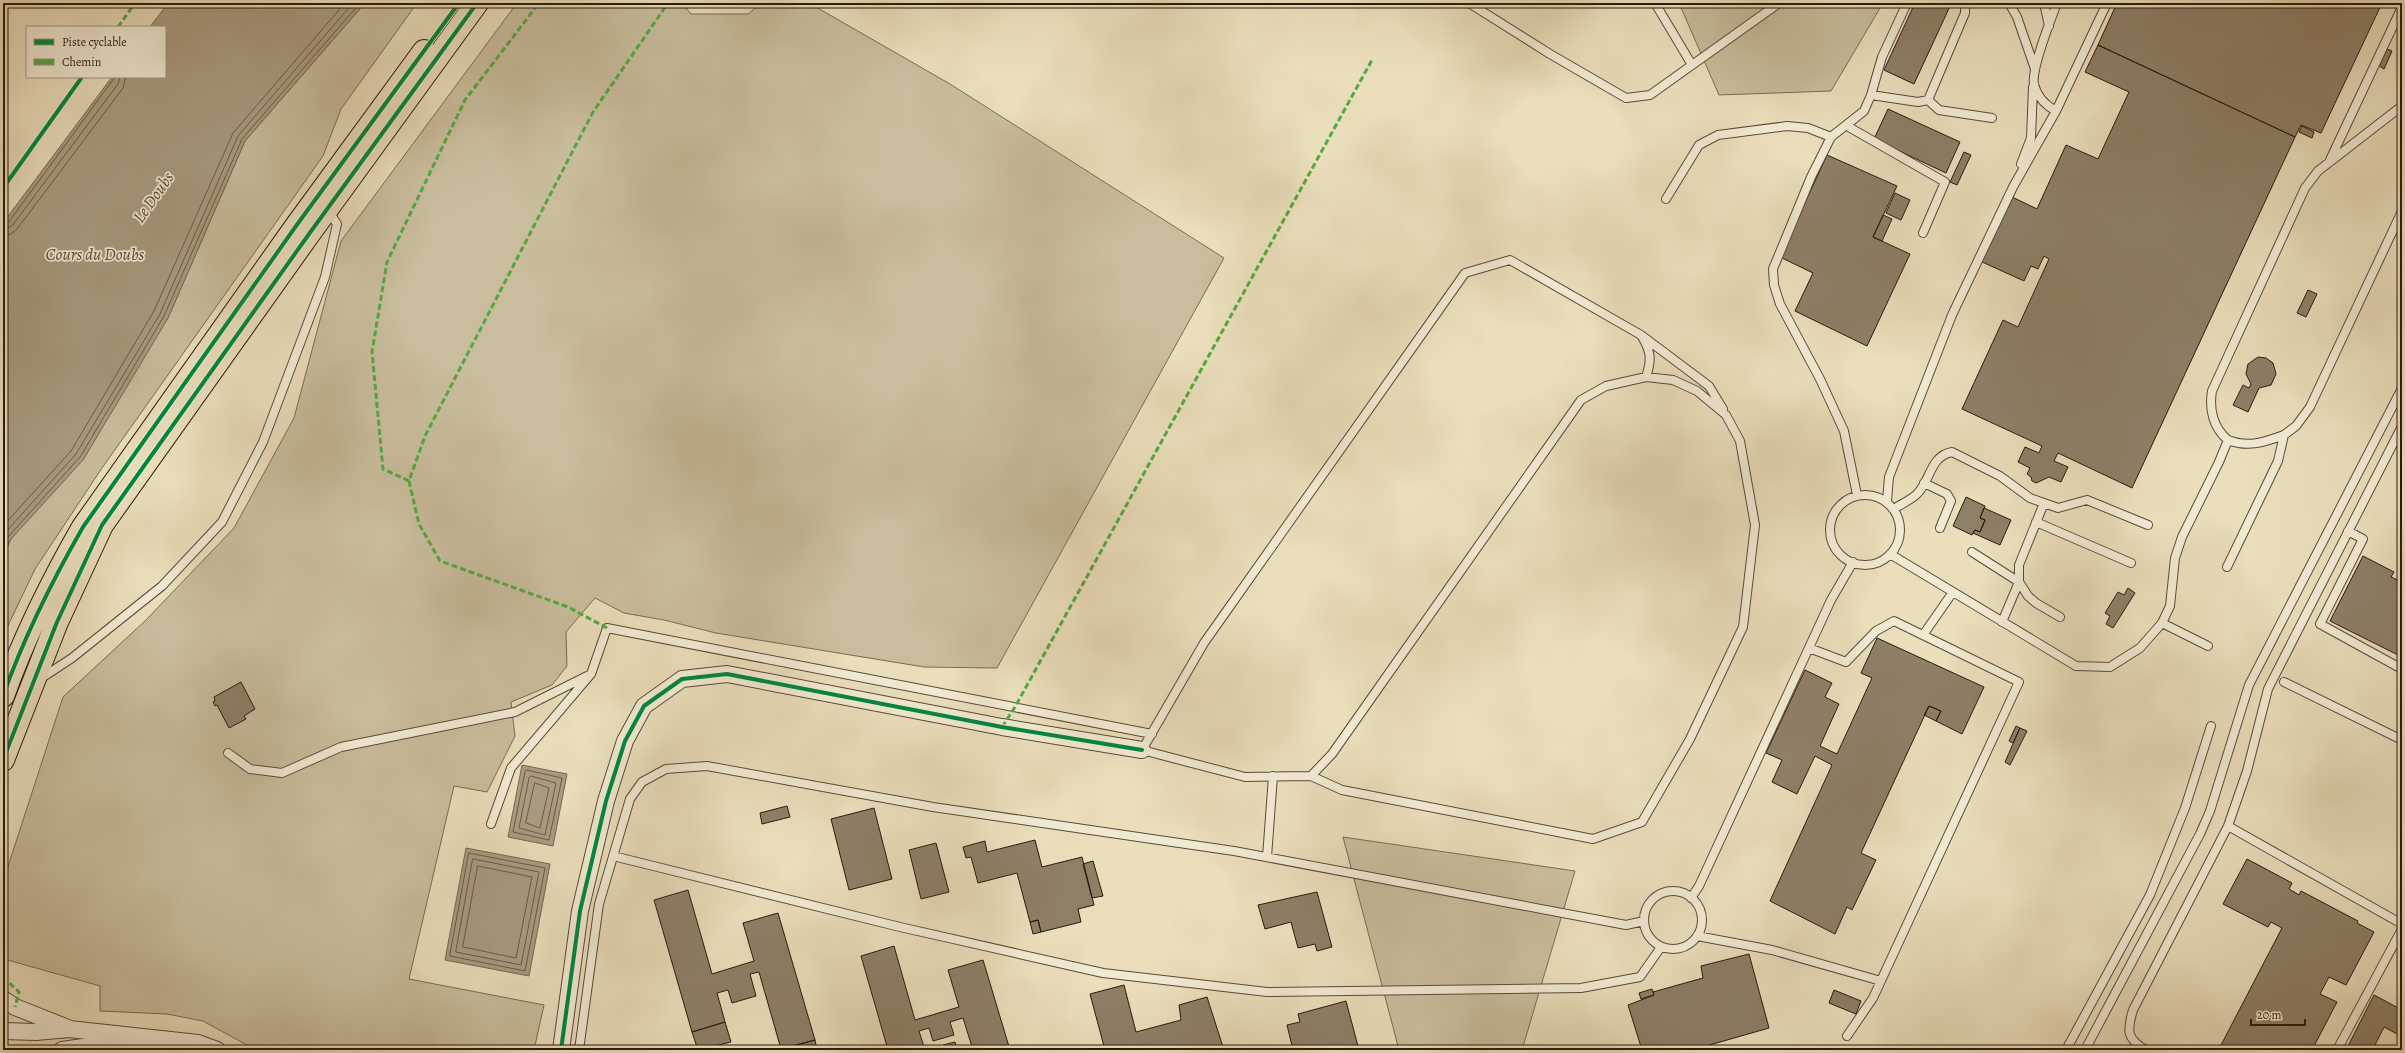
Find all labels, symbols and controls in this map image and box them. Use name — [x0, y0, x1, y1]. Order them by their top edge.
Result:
legend — [26, 26, 166, 78]
text: Piste cyclable — [62, 34, 127, 50]
text: Chemin — [62, 54, 102, 70]
water label: Le Doubs — [128, 167, 179, 227]
water label: Cours du Doubs — [46, 243, 145, 266]
scale bar — [2251, 1001, 2305, 1027]
text: 20 m — [2257, 1007, 2281, 1023]

